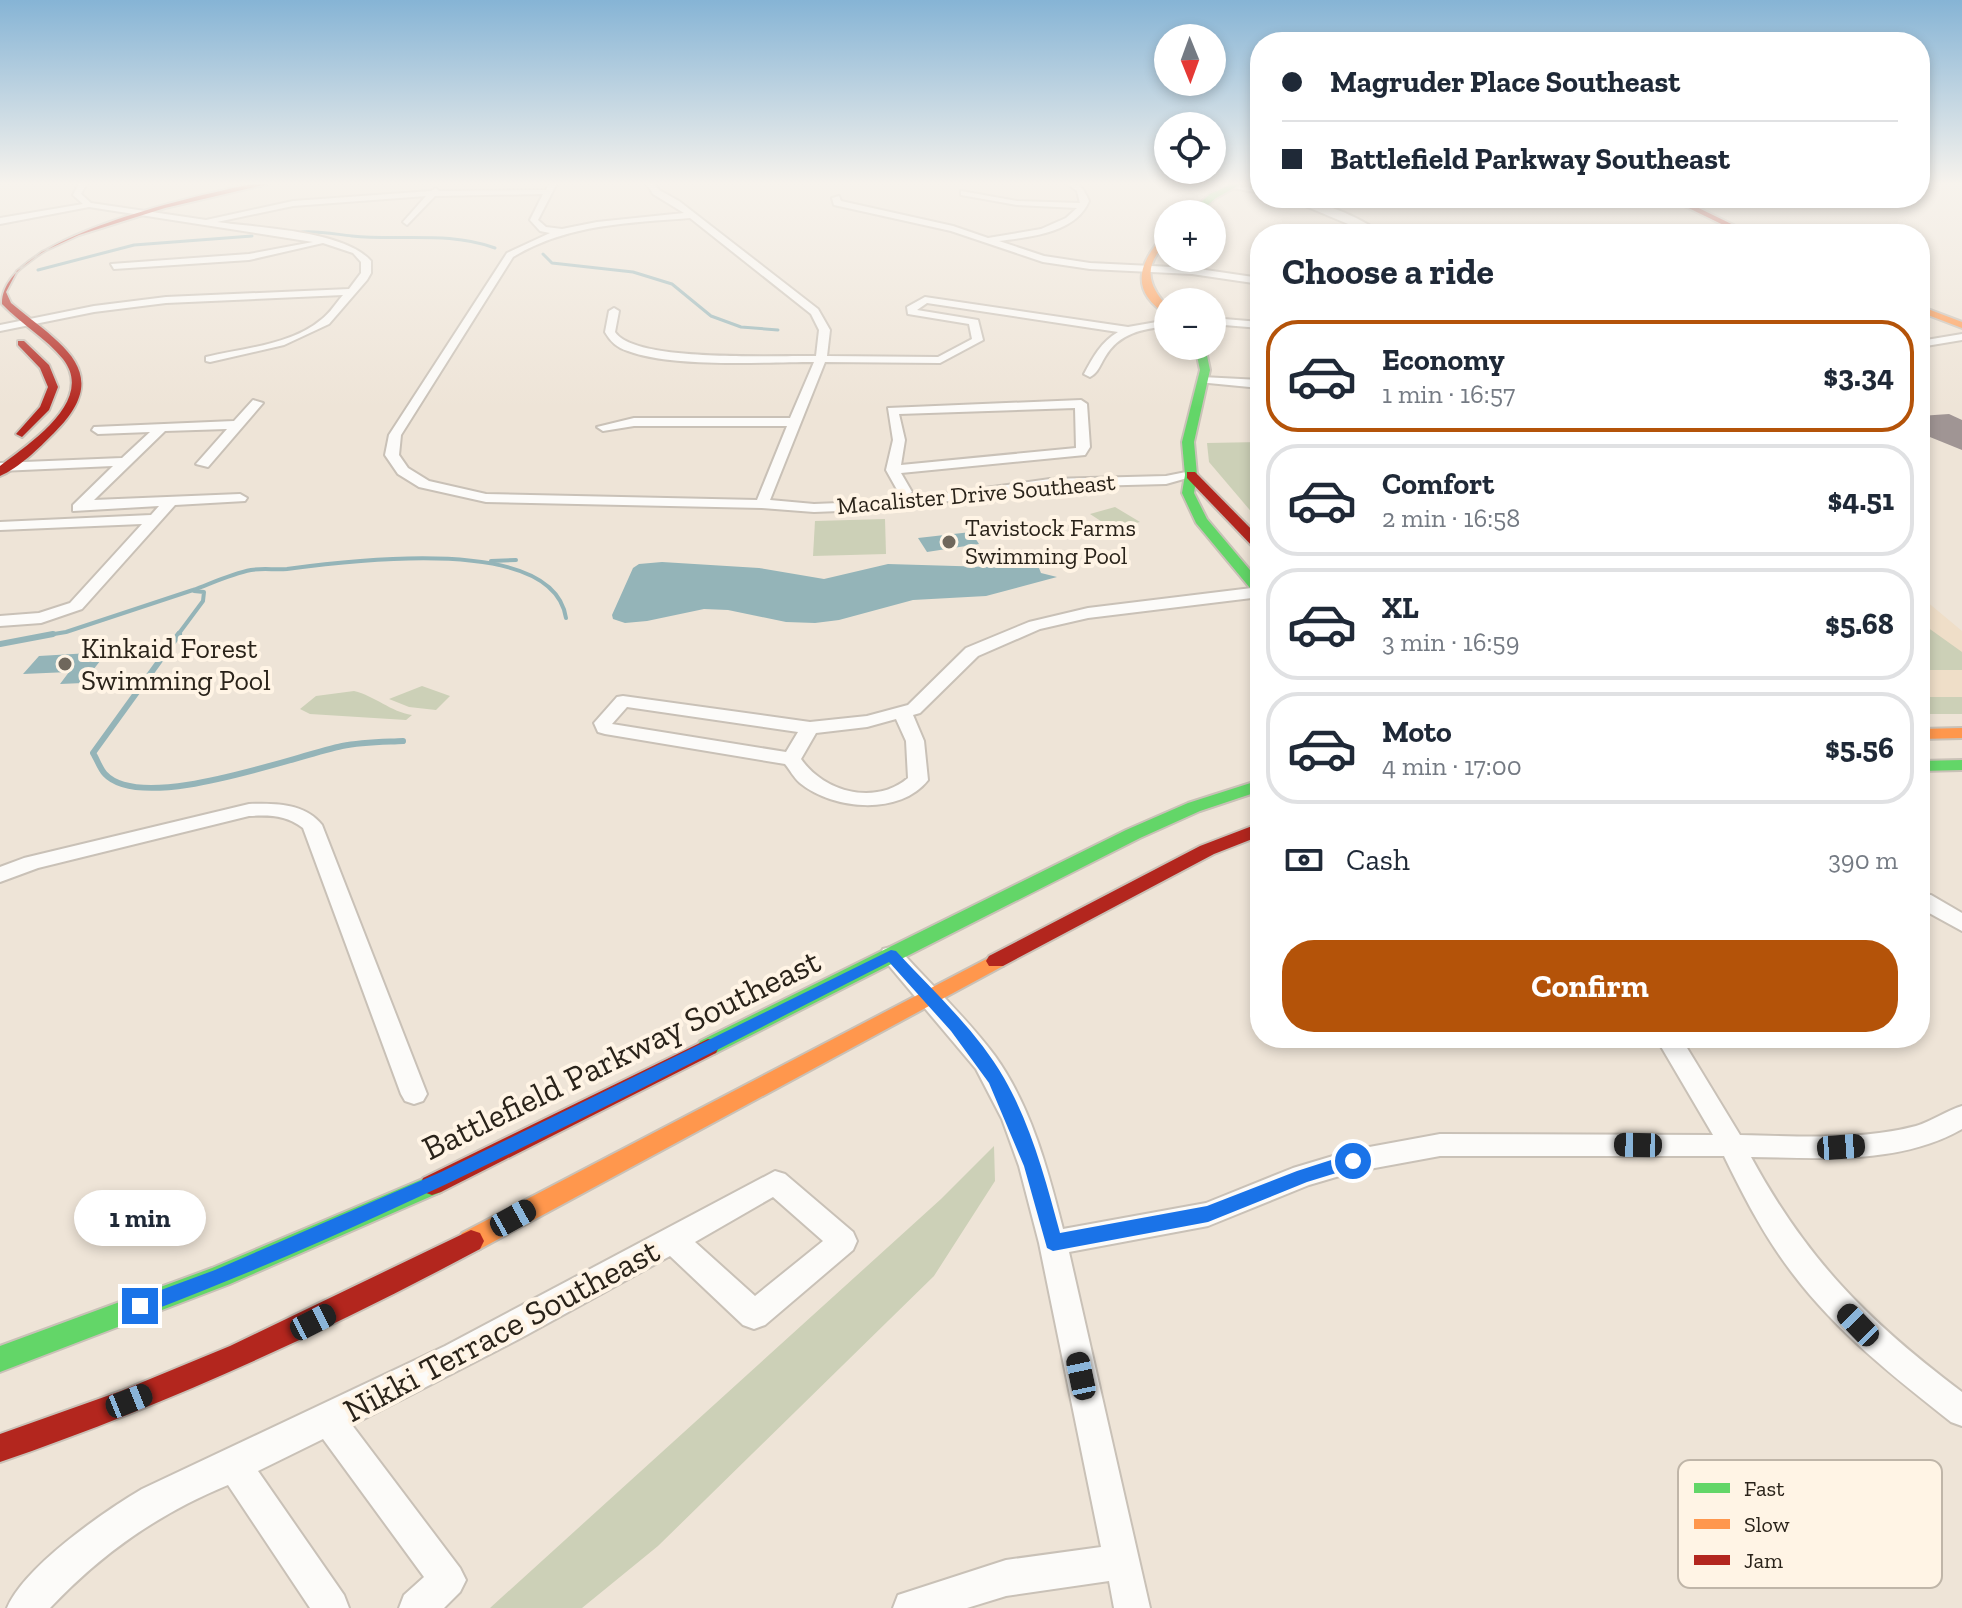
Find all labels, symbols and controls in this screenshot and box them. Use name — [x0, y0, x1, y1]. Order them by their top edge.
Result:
north arrow — [1154, 24, 1226, 96]
map controls — [1154, 24, 1226, 360]
text: Magruder Place Southeast — [1330, 64, 1680, 100]
button: locate — [1154, 112, 1226, 184]
text: Battlefield Parkway Southeast — [1330, 141, 1730, 177]
button: + — [1154, 200, 1226, 272]
text: Choose a ride — [1282, 250, 1494, 293]
button: − — [1154, 288, 1226, 360]
icon: car — [1286, 340, 1358, 412]
text: Economy — [1382, 342, 1505, 378]
text: $3.34 — [1823, 358, 1894, 394]
text: 1 min · 16:57 — [1382, 378, 1515, 410]
icon: car — [1286, 464, 1358, 536]
text: Comfort — [1382, 466, 1494, 502]
street label: Macalister Drive Southeast — [836, 467, 1116, 520]
text: $4.51 — [1828, 482, 1894, 518]
text: 2 min · 16:58 — [1382, 502, 1520, 534]
place label: Tavistock Farms Swimming Pool — [965, 513, 1136, 570]
marker: Tavistock Farms Swimming Pool — [940, 533, 958, 551]
icon: car — [1286, 588, 1358, 660]
text: XL — [1382, 590, 1419, 626]
text: $5.68 — [1825, 606, 1894, 642]
text: 3 min · 16:59 — [1382, 626, 1520, 658]
place label: Kinkaid Forest Swimming Pool — [81, 632, 271, 697]
marker: Kinkaid Forest Swimming Pool — [56, 655, 74, 673]
icon: car — [1286, 712, 1358, 784]
text: Moto — [1382, 714, 1452, 750]
text: $5.56 — [1825, 730, 1894, 766]
text: 4 min · 17:00 — [1382, 750, 1522, 782]
icon: cash — [1282, 838, 1326, 882]
text: Cash — [1346, 842, 1410, 878]
text: 390 m — [1828, 844, 1898, 876]
street label: Battlefield Parkway Southeast — [416, 940, 827, 1169]
button: Confirm — [1282, 940, 1898, 1032]
car — [1614, 1133, 1662, 1157]
car — [1816, 1133, 1866, 1161]
route start — [1335, 1143, 1371, 1179]
callout: 1 min — [74, 1190, 206, 1246]
car — [486, 1196, 540, 1240]
text: 1 min — [109, 1202, 171, 1234]
street label: Nikki Terrace Southeast — [336, 1230, 666, 1431]
route end — [122, 1288, 158, 1324]
car — [1833, 1299, 1883, 1351]
car — [286, 1300, 340, 1344]
car — [1064, 1350, 1098, 1402]
car — [102, 1381, 156, 1421]
legend — [1678, 1460, 1942, 1588]
text: Fast — [1744, 1475, 1785, 1502]
text: Slow — [1744, 1511, 1790, 1538]
text: Jam — [1744, 1547, 1783, 1574]

